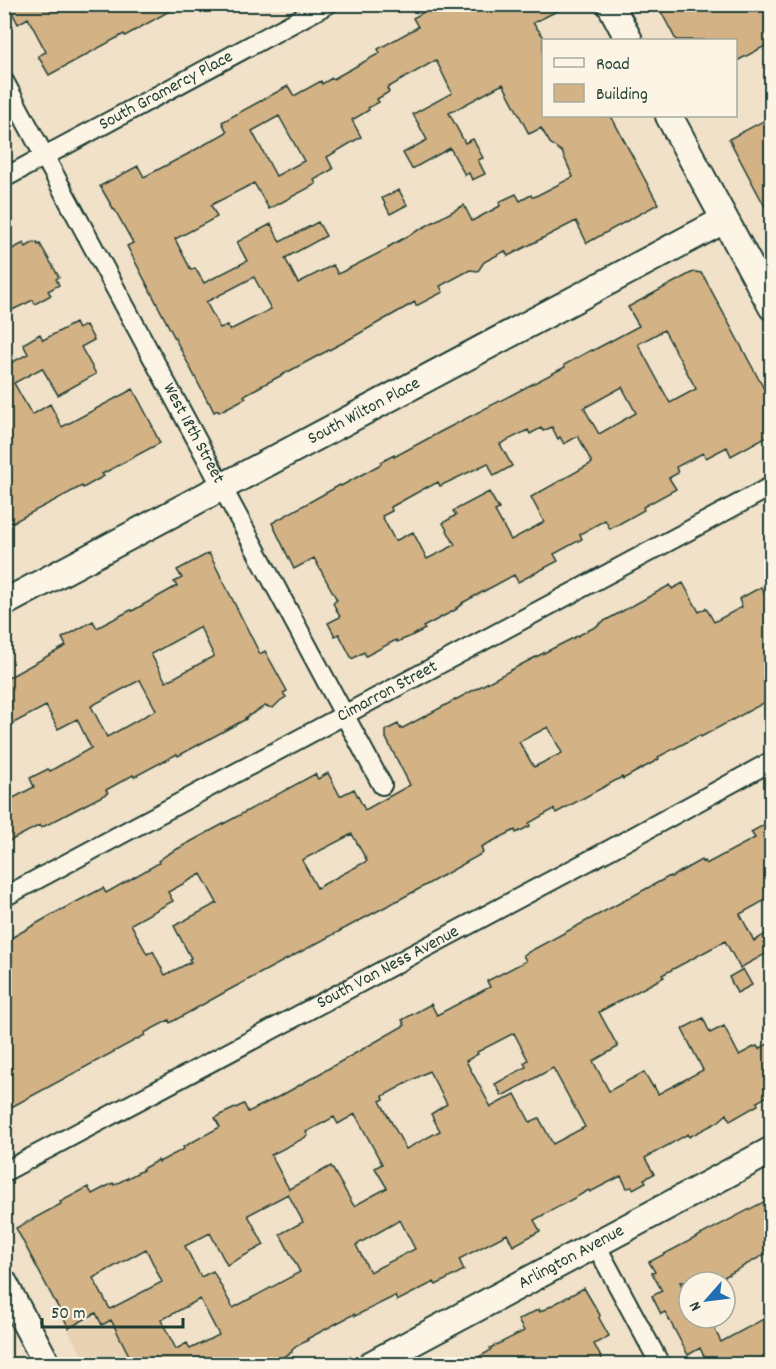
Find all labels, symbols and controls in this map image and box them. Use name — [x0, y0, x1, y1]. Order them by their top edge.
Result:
legend — [542, 39, 737, 117]
street label: South Gramercy Place — [95, 45, 238, 137]
text: Road — [596, 53, 630, 78]
text: Building — [596, 83, 648, 108]
street label: South Wilton Place — [304, 371, 425, 452]
street label: West 18th Street — [156, 379, 231, 488]
street label: Cimarron Street — [333, 654, 443, 729]
street label: South Van Ness Avenue — [313, 920, 464, 1016]
street label: Arlington Avenue — [514, 1219, 629, 1296]
north arrow — [677, 1270, 737, 1330]
scale bar — [42, 1291, 183, 1329]
text: N — [684, 1297, 708, 1315]
text: 50 m — [51, 1302, 86, 1327]

